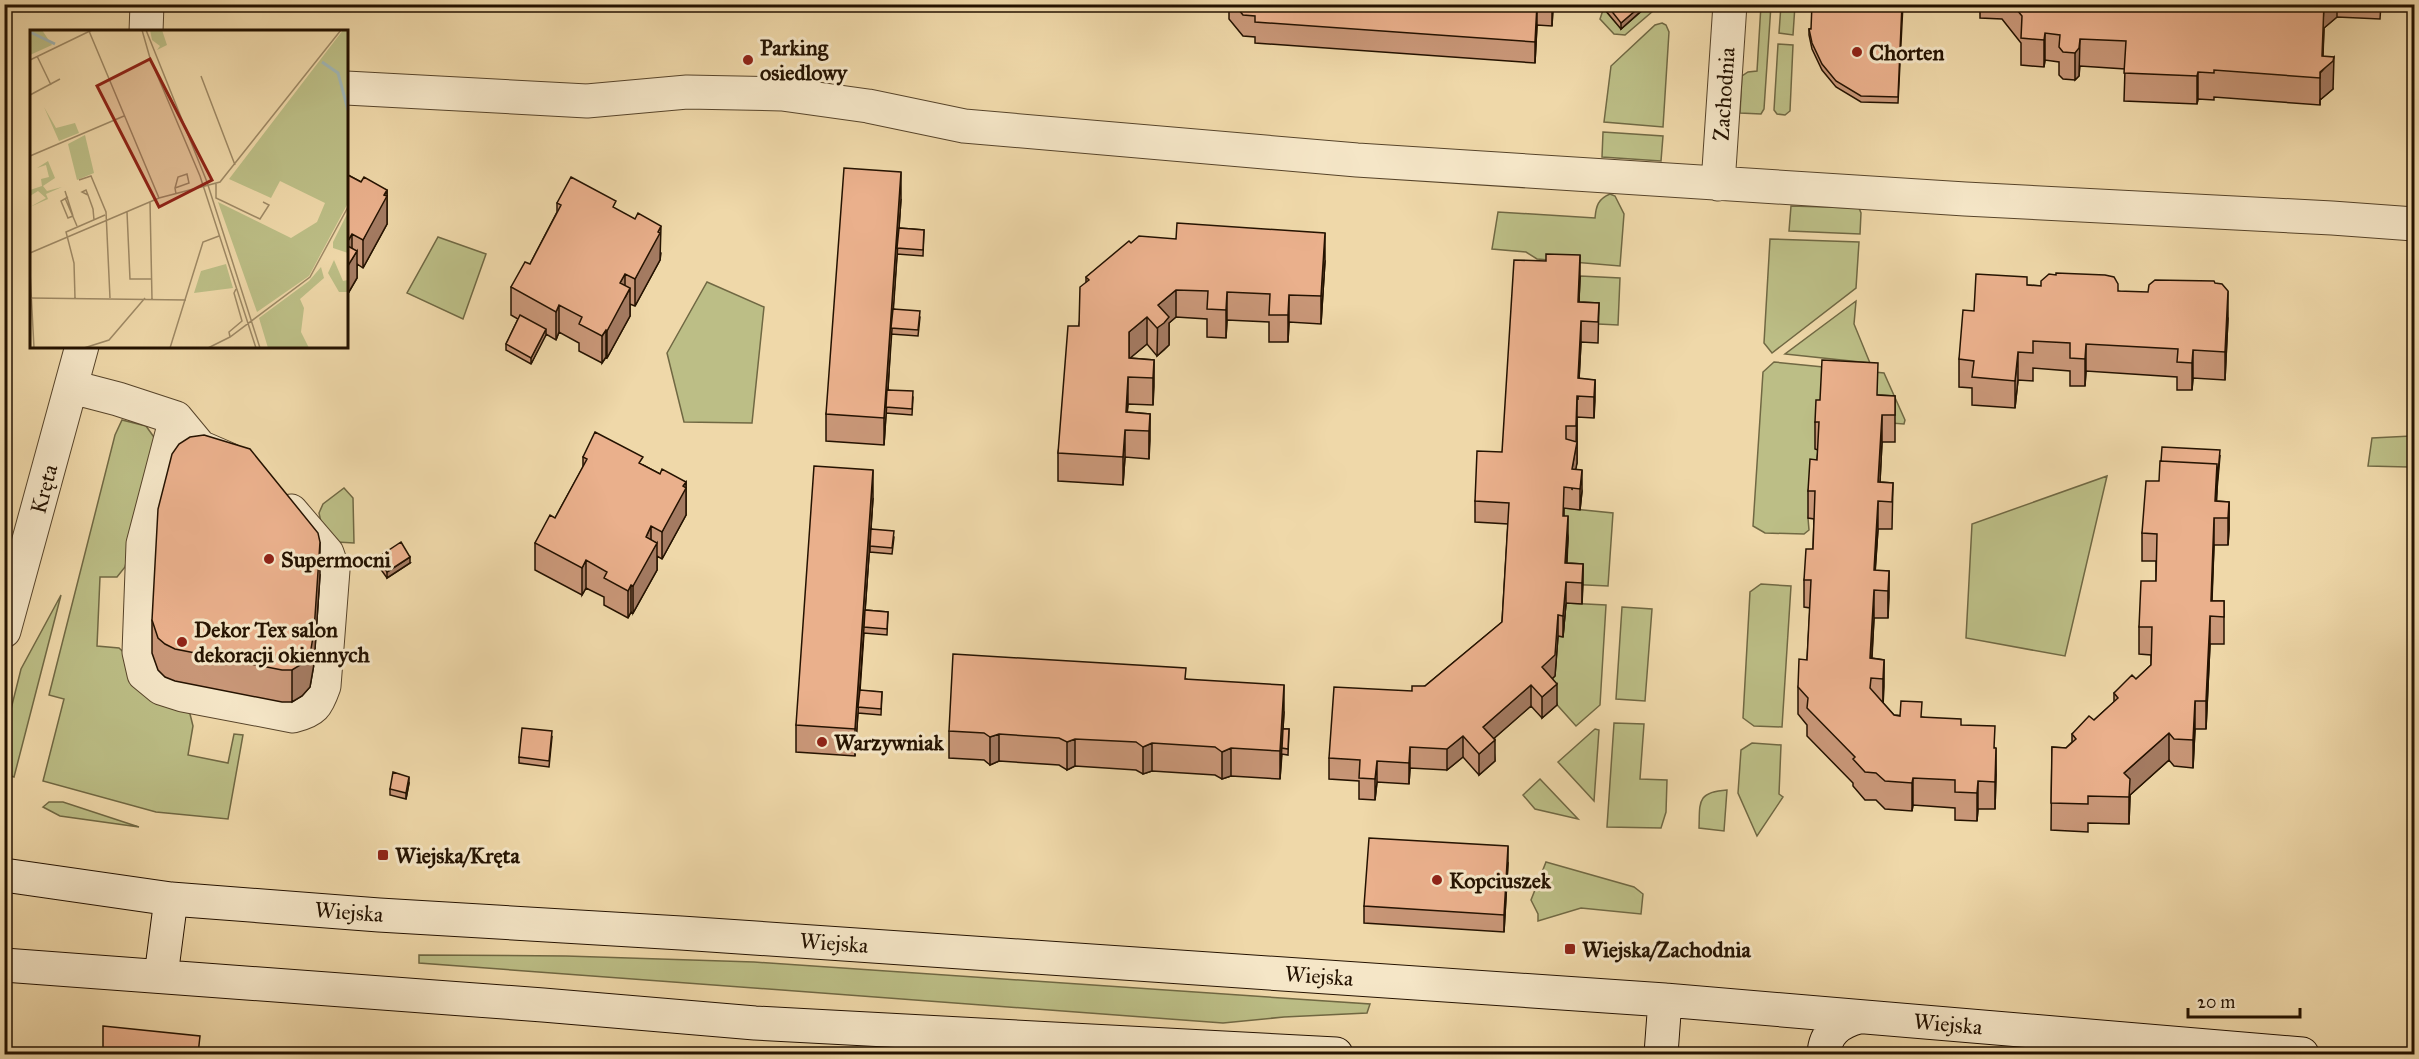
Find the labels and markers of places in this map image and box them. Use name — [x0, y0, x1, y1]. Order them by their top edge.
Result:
place label: Parking osiedlowy — [760, 34, 849, 86]
place label: Chorten — [1869, 39, 1945, 66]
marker: Chorten — [1850, 45, 1864, 59]
marker: Parking osiedlowy — [741, 53, 755, 67]
place label: Supermocni — [281, 546, 392, 573]
marker: Supermocni — [262, 552, 276, 566]
place label: Dekor Tex salon dekoracji okiennych — [194, 616, 371, 668]
marker: Dekor Tex salon dekoracji okiennych — [175, 635, 189, 649]
place label: Warzywniak — [834, 729, 944, 756]
marker: Warzywniak — [815, 735, 829, 749]
place label: Wiejska/Kręta — [395, 842, 520, 869]
marker: Wiejska/Kręta — [376, 848, 390, 862]
place label: Kopciuszek — [1449, 867, 1552, 894]
marker: Kopciuszek — [1430, 873, 1444, 887]
place label: Wiejska/Zachodnia — [1582, 936, 1751, 963]
marker: Wiejska/Zachodnia — [1563, 942, 1577, 956]

